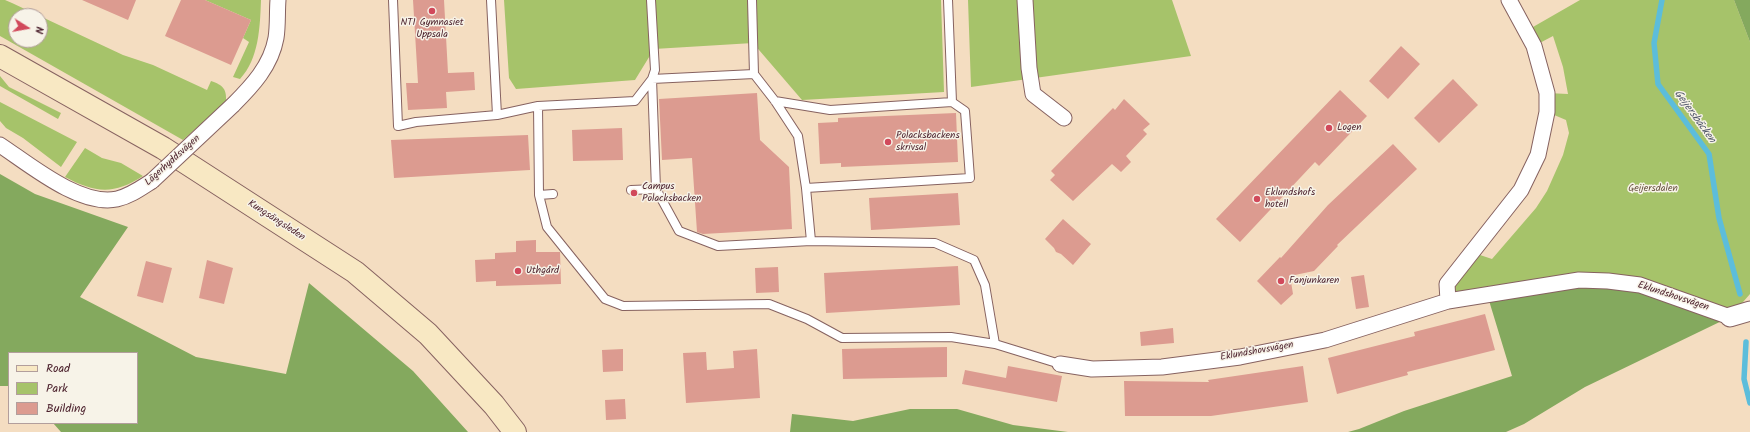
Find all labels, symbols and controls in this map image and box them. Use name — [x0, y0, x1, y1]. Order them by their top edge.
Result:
marker: NTI Gymnasiet Uppsala — [427, 6, 437, 16]
north arrow — [8, 8, 48, 48]
place label: NTI Gymnasiet Uppsala — [400, 17, 464, 40]
text: N — [29, 25, 48, 35]
water label: Geijersbäcken — [1670, 88, 1718, 146]
place label: Logen — [1337, 122, 1362, 134]
marker: Logen — [1324, 123, 1334, 133]
place label: Polacksbackens skrivsal — [896, 130, 960, 154]
street label: Lägerhyddsvägen — [143, 133, 203, 189]
marker: Polacksbackens skrivsal — [883, 137, 893, 147]
place label: Campus Polacksbacken — [642, 181, 701, 204]
park label: Geijersdalen — [1628, 183, 1678, 195]
place label: Eklundshofs hotell — [1265, 187, 1315, 210]
marker: Campus Polacksbacken — [629, 188, 639, 198]
marker: Eklundshofs hotell — [1252, 194, 1262, 204]
street label: Kungsängsleden — [245, 198, 307, 244]
place label: Uthgård — [526, 265, 559, 277]
marker: Uthgård — [513, 266, 523, 276]
place label: Fanjunkaren — [1289, 275, 1339, 287]
marker: Fanjunkaren — [1276, 276, 1286, 286]
street label: Eklundshovsvägen — [1636, 280, 1710, 314]
street label: Eklundshovsvägen — [1219, 340, 1295, 364]
legend — [8, 352, 138, 424]
text: Road — [46, 359, 70, 378]
text: Park — [46, 379, 68, 398]
text: Building — [46, 399, 86, 418]

